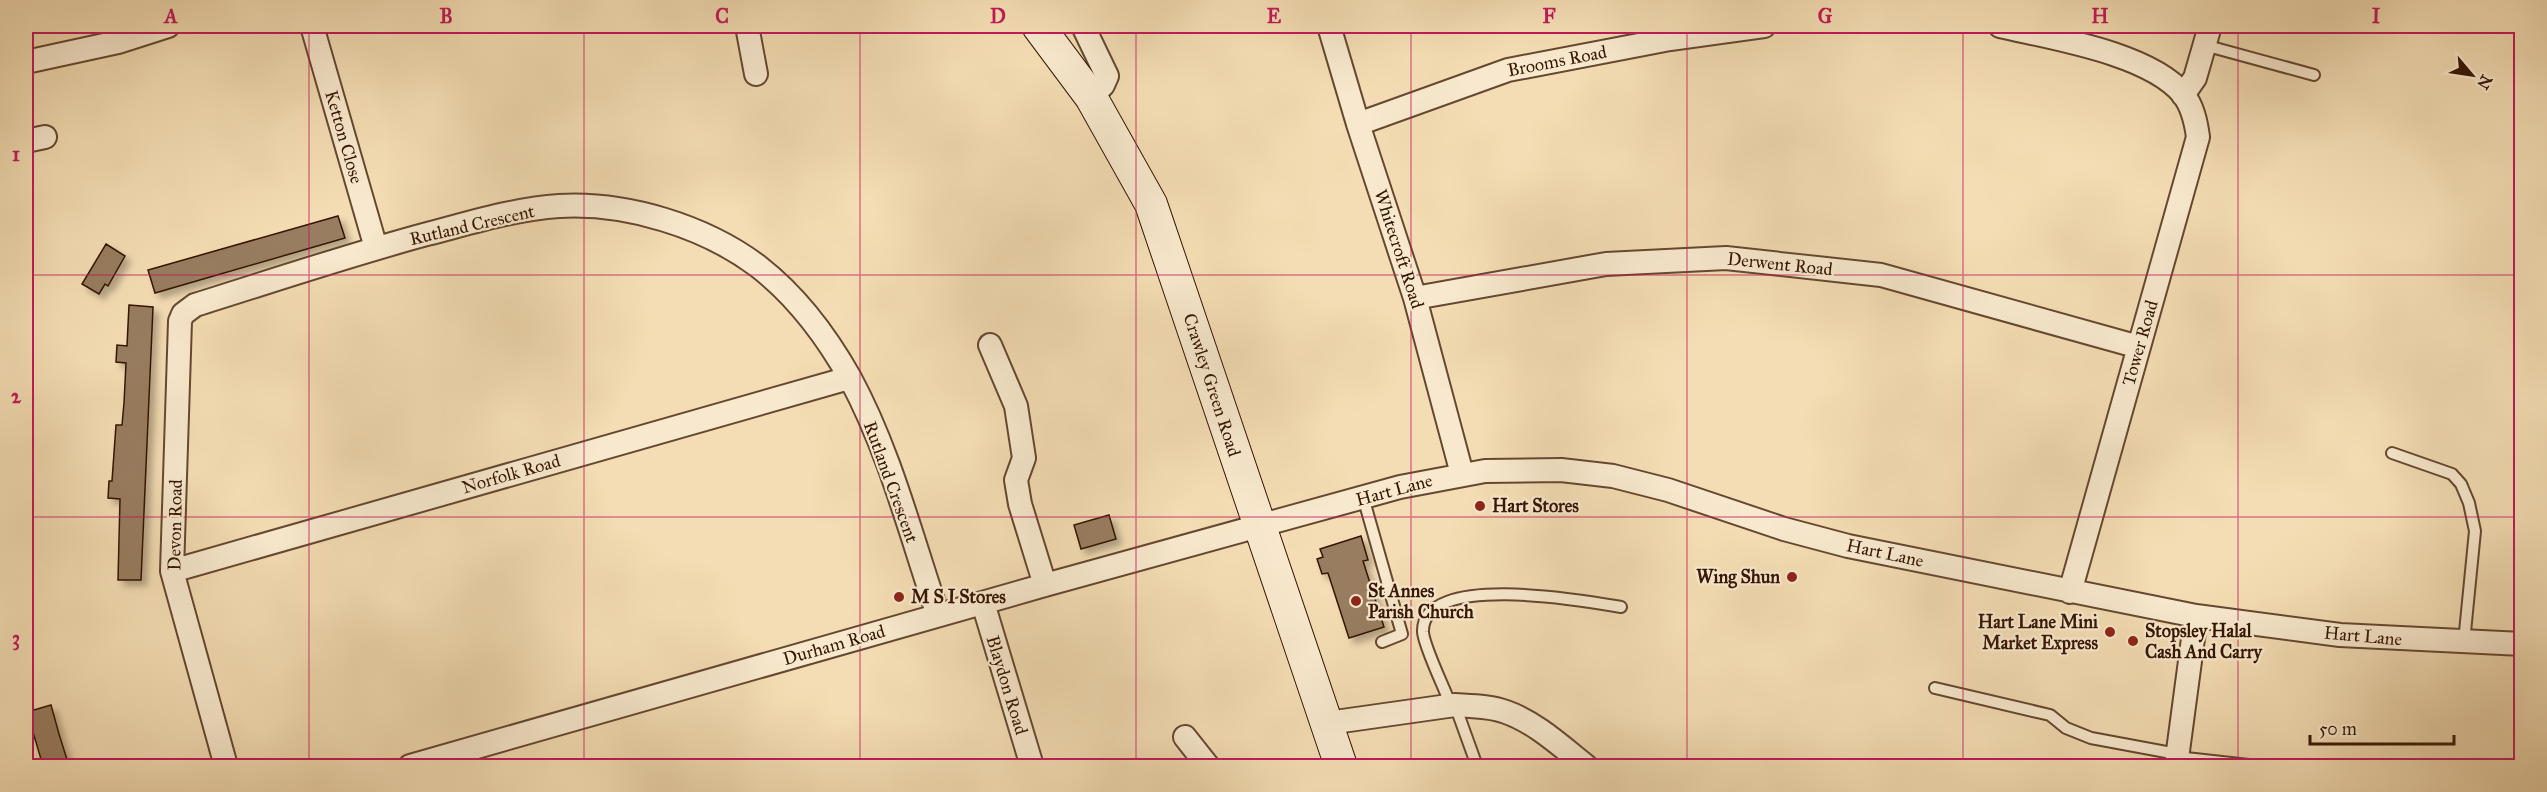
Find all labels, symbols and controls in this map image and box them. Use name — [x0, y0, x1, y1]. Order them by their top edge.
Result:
text: A — [162, 4, 178, 28]
text: B — [439, 4, 453, 28]
text: C — [715, 4, 729, 28]
text: D — [990, 4, 1006, 28]
text: E — [1267, 4, 1282, 28]
text: F — [1542, 4, 1556, 28]
text: G — [1818, 4, 1833, 28]
text: H — [2091, 4, 2109, 28]
text: I — [2372, 4, 2381, 28]
street label: Brooms Road — [1505, 41, 1609, 81]
north arrow — [2442, 45, 2502, 105]
text: N — [2473, 71, 2496, 93]
street label: Ketton Close — [320, 88, 368, 186]
text: 1 — [12, 142, 20, 166]
street label: Whitecroft Road — [1369, 187, 1429, 311]
street label: Rutland Crescent — [407, 200, 537, 250]
street label: Derwent Road — [1726, 248, 1834, 280]
street label: Tower Road — [2117, 298, 2163, 388]
street label: Crawley Green Road — [1178, 311, 1246, 459]
text: 2 — [11, 384, 22, 408]
street label: Rutland Crescent — [859, 418, 923, 546]
street label: Norfolk Road — [459, 449, 563, 499]
street label: Hart Lane — [1353, 469, 1435, 511]
street label: Devon Road — [163, 479, 187, 571]
place label: Hart Stores — [1492, 495, 1579, 517]
marker: Hart Stores — [1473, 499, 1487, 513]
street label: Hart Lane — [1844, 534, 1926, 572]
place label: Wing Shun — [1696, 566, 1780, 589]
marker: Wing Shun — [1785, 570, 1799, 584]
place label: St Annes Parish Church — [1368, 580, 1475, 623]
place label: M S I Stores — [911, 586, 1006, 608]
marker: M S I Stores — [892, 590, 906, 604]
marker: St Annes Parish Church — [1349, 594, 1363, 608]
place label: Hart Lane Mini Market Express — [1978, 611, 2099, 655]
street label: Durham Road — [780, 620, 888, 670]
place label: Stopsley Halal Cash And Carry — [2145, 620, 2263, 664]
street label: Hart Lane — [2323, 622, 2403, 650]
marker: Hart Lane Mini Market Express — [2103, 625, 2117, 639]
text: 3 — [12, 626, 20, 651]
street label: Blaydon Road — [981, 633, 1033, 737]
marker: Stopsley Halal Cash And Carry — [2126, 634, 2140, 648]
scale bar — [2310, 708, 2454, 746]
text: 50 m — [2319, 718, 2357, 740]

